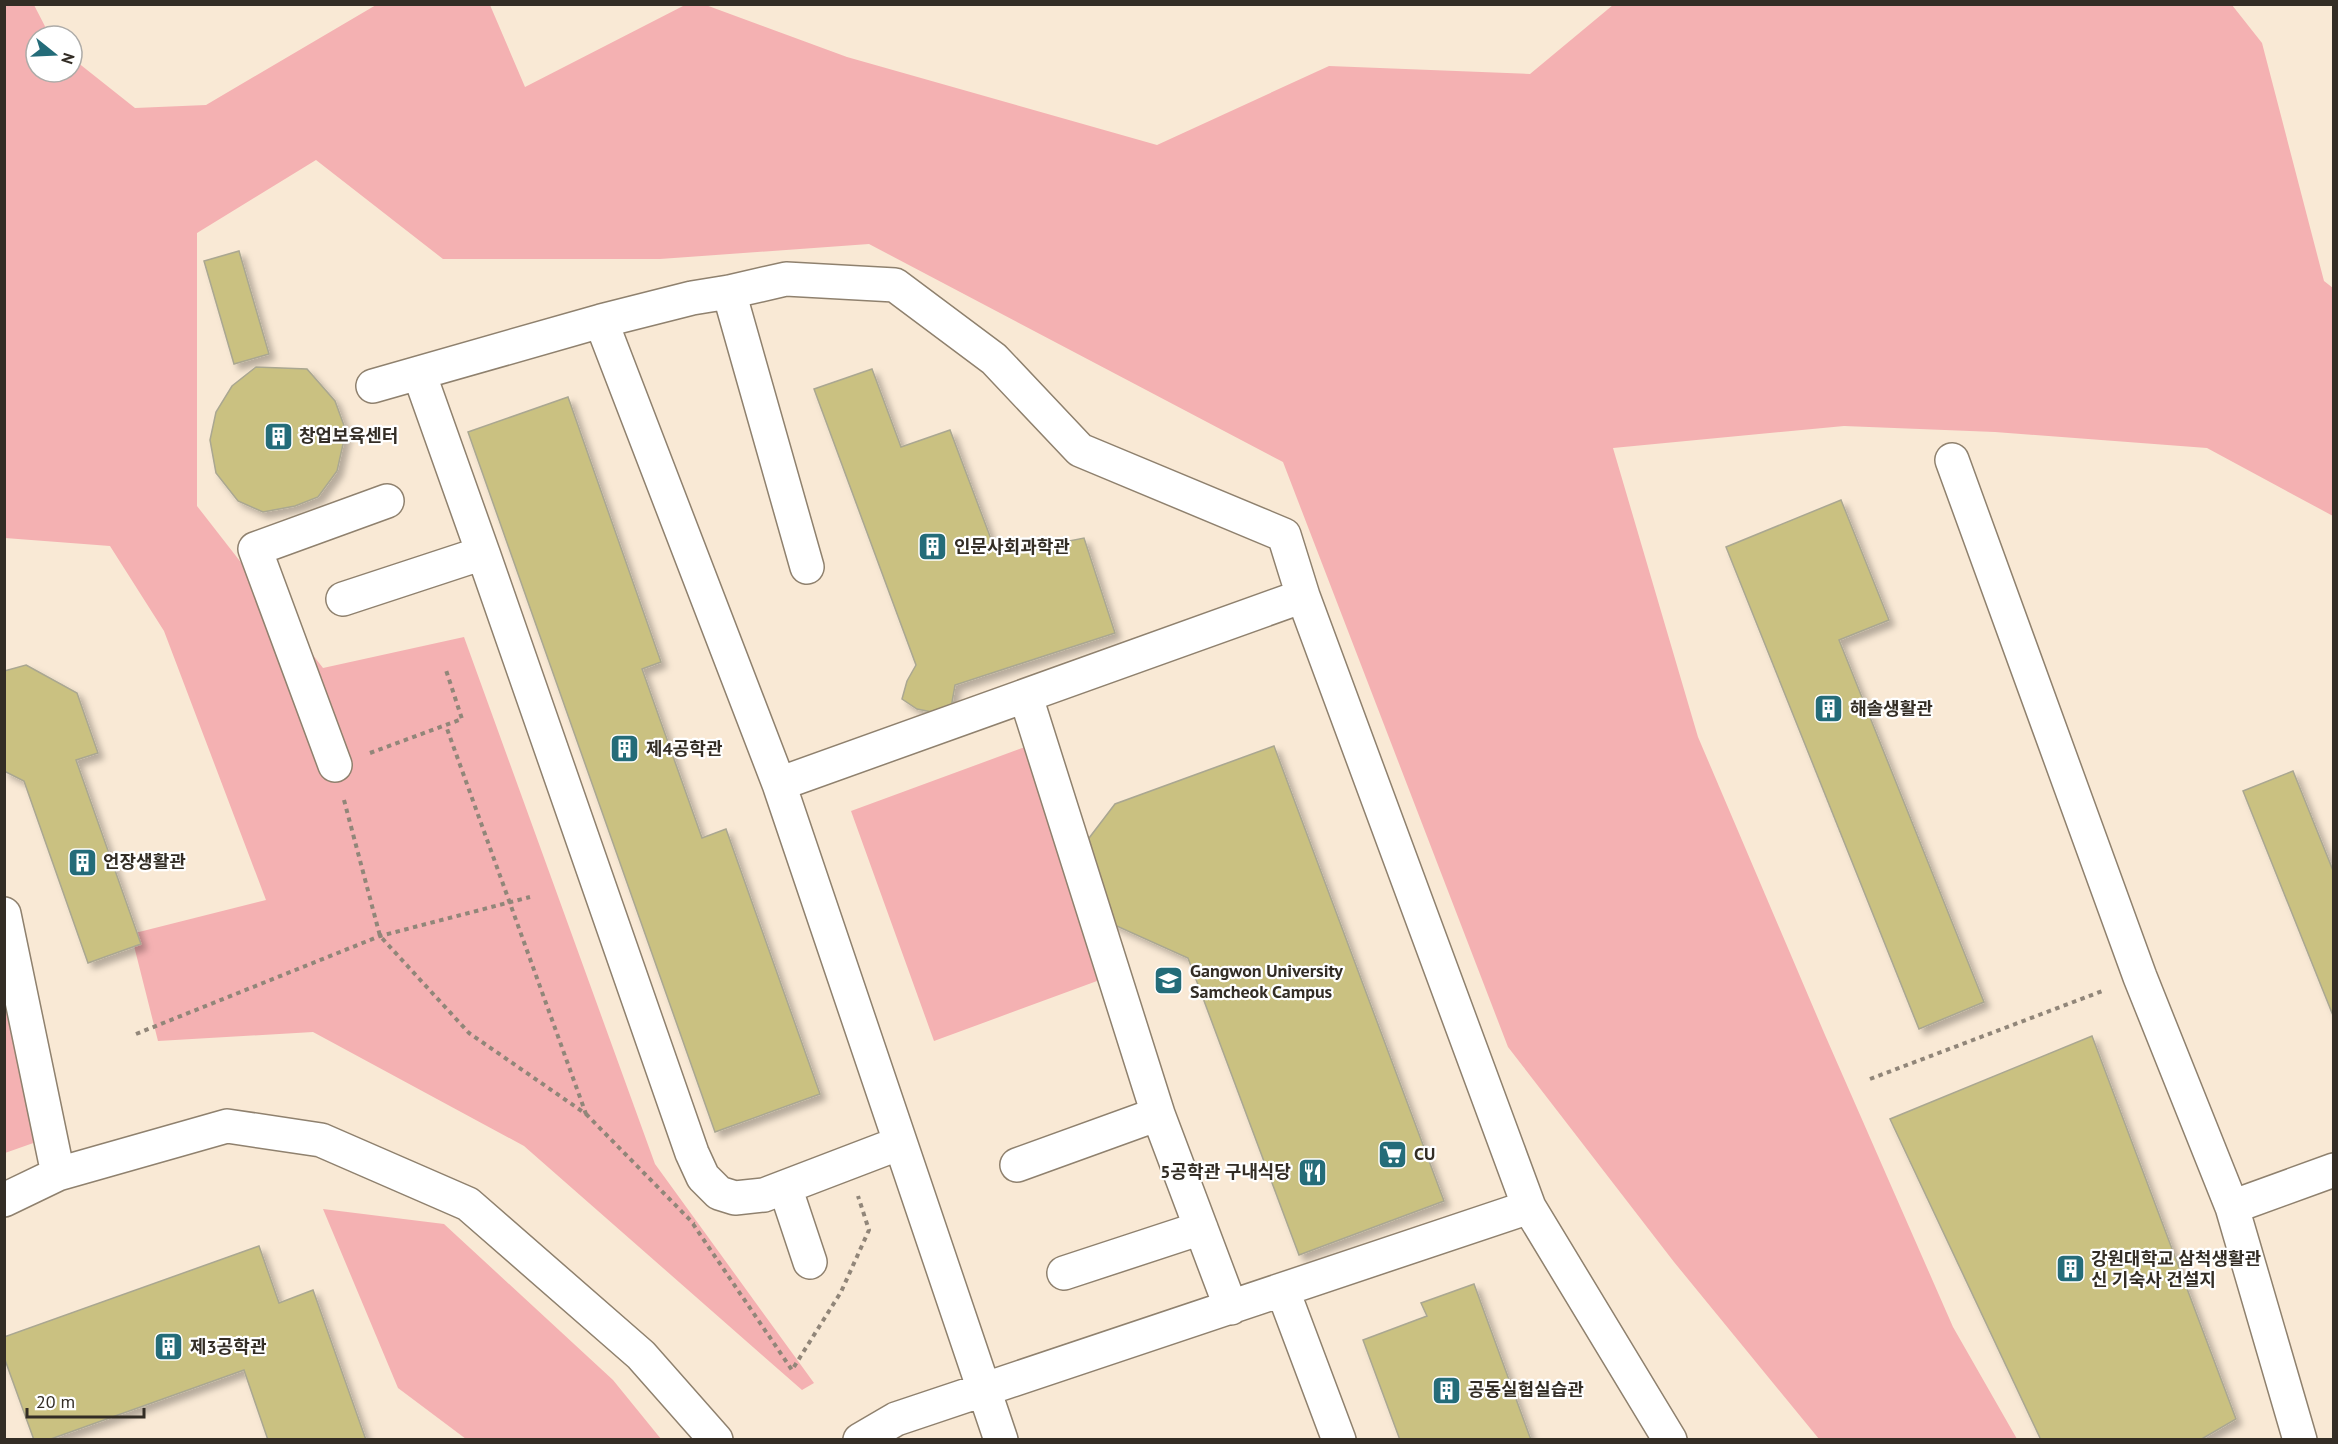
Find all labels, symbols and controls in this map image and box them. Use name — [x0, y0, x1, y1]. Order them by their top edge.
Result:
north arrow — [24, 24, 84, 84]
text: N — [57, 51, 79, 67]
building icon: 창업보육센터 — [262, 420, 294, 452]
place label: 창업보육센터 — [299, 424, 398, 447]
building icon: 인문사회과학관 — [917, 531, 949, 563]
place label: 인문사회과학관 — [954, 535, 1070, 558]
building icon: 해솔생활관 — [1813, 693, 1845, 725]
place label: 해솔생활관 — [1850, 697, 1933, 720]
building icon: 제4공학관 — [609, 733, 641, 765]
place label: 제4공학관 — [646, 737, 723, 760]
building icon: 언장생활관 — [66, 846, 98, 878]
place label: 언장생활관 — [103, 850, 186, 873]
place label: Gangwon University Samcheok Campus — [1190, 959, 1343, 1003]
school or university icon: Gangwon University Samcheok Campus — [1153, 965, 1185, 997]
supermarket icon: CU — [1377, 1138, 1409, 1170]
place label: CU — [1414, 1142, 1435, 1165]
restaurant icon: 5공학관 구내식당 — [1296, 1156, 1328, 1188]
place label: 5공학관 구내식당 — [1160, 1160, 1291, 1183]
place label: 강원대학교 삼척생활관 신 기숙사 건설지 — [2091, 1247, 2262, 1291]
building icon: 강원대학교 삼척생활관 신 기숙사 건설지 — [2054, 1253, 2086, 1285]
building icon: 제3공학관 — [153, 1331, 185, 1363]
place label: 제3공학관 — [190, 1335, 267, 1358]
building icon: 공동실험실습관 — [1431, 1374, 1463, 1406]
place label: 공동실험실습관 — [1468, 1378, 1584, 1401]
scale bar — [27, 1381, 144, 1419]
text: 20 m — [36, 1390, 75, 1413]

